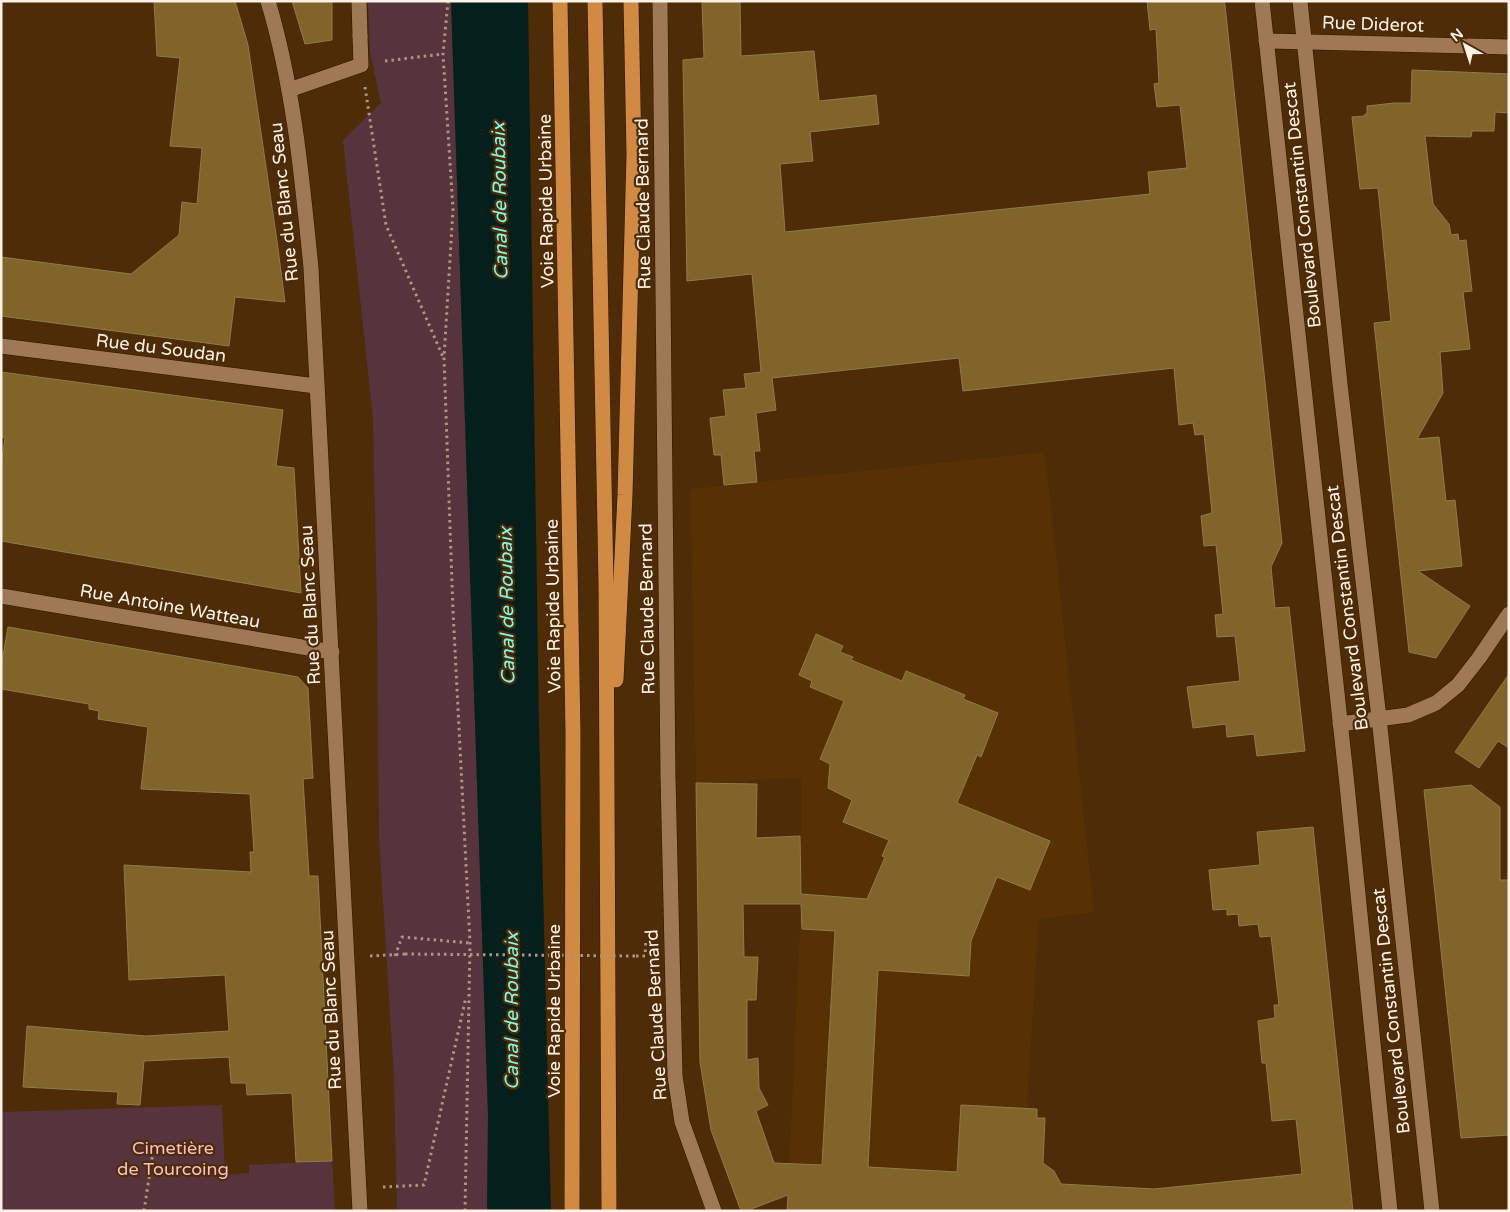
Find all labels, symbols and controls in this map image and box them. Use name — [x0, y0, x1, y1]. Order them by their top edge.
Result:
street label: Rue Diderot — [1321, 11, 1425, 37]
north arrow — [1440, 20, 1490, 70]
text: N — [1447, 25, 1467, 45]
street label: Boulevard Constantin Descat — [1278, 81, 1326, 329]
street label: Voie Rapide Urbaine — [533, 114, 559, 288]
street label: Rue Claude Bernard — [631, 118, 655, 290]
water label: Canal de Roubaix — [488, 120, 512, 280]
street label: Rue du Blanc Seau — [265, 121, 303, 283]
street label: Rue du Soudan — [95, 329, 227, 367]
street label: Boulevard Constantin Descat — [1321, 484, 1373, 732]
street label: Voie Rapide Urbaine — [540, 519, 566, 693]
street label: Rue Claude Bernard — [635, 523, 659, 695]
street label: Rue du Blanc Seau — [295, 524, 325, 686]
water label: Canal de Roubaix — [495, 525, 519, 685]
street label: Rue Antoine Watteau — [78, 579, 262, 633]
street label: Boulevard Constantin Descat — [1367, 887, 1415, 1135]
street label: Voie Rapide Urbaine — [543, 924, 565, 1098]
street label: Rue du Blanc Seau — [316, 929, 346, 1091]
street label: Rue Claude Bernard — [641, 929, 671, 1101]
water label: Canal de Roubaix — [501, 930, 523, 1090]
park label: Cimetière de Tourcoing — [117, 1137, 229, 1180]

